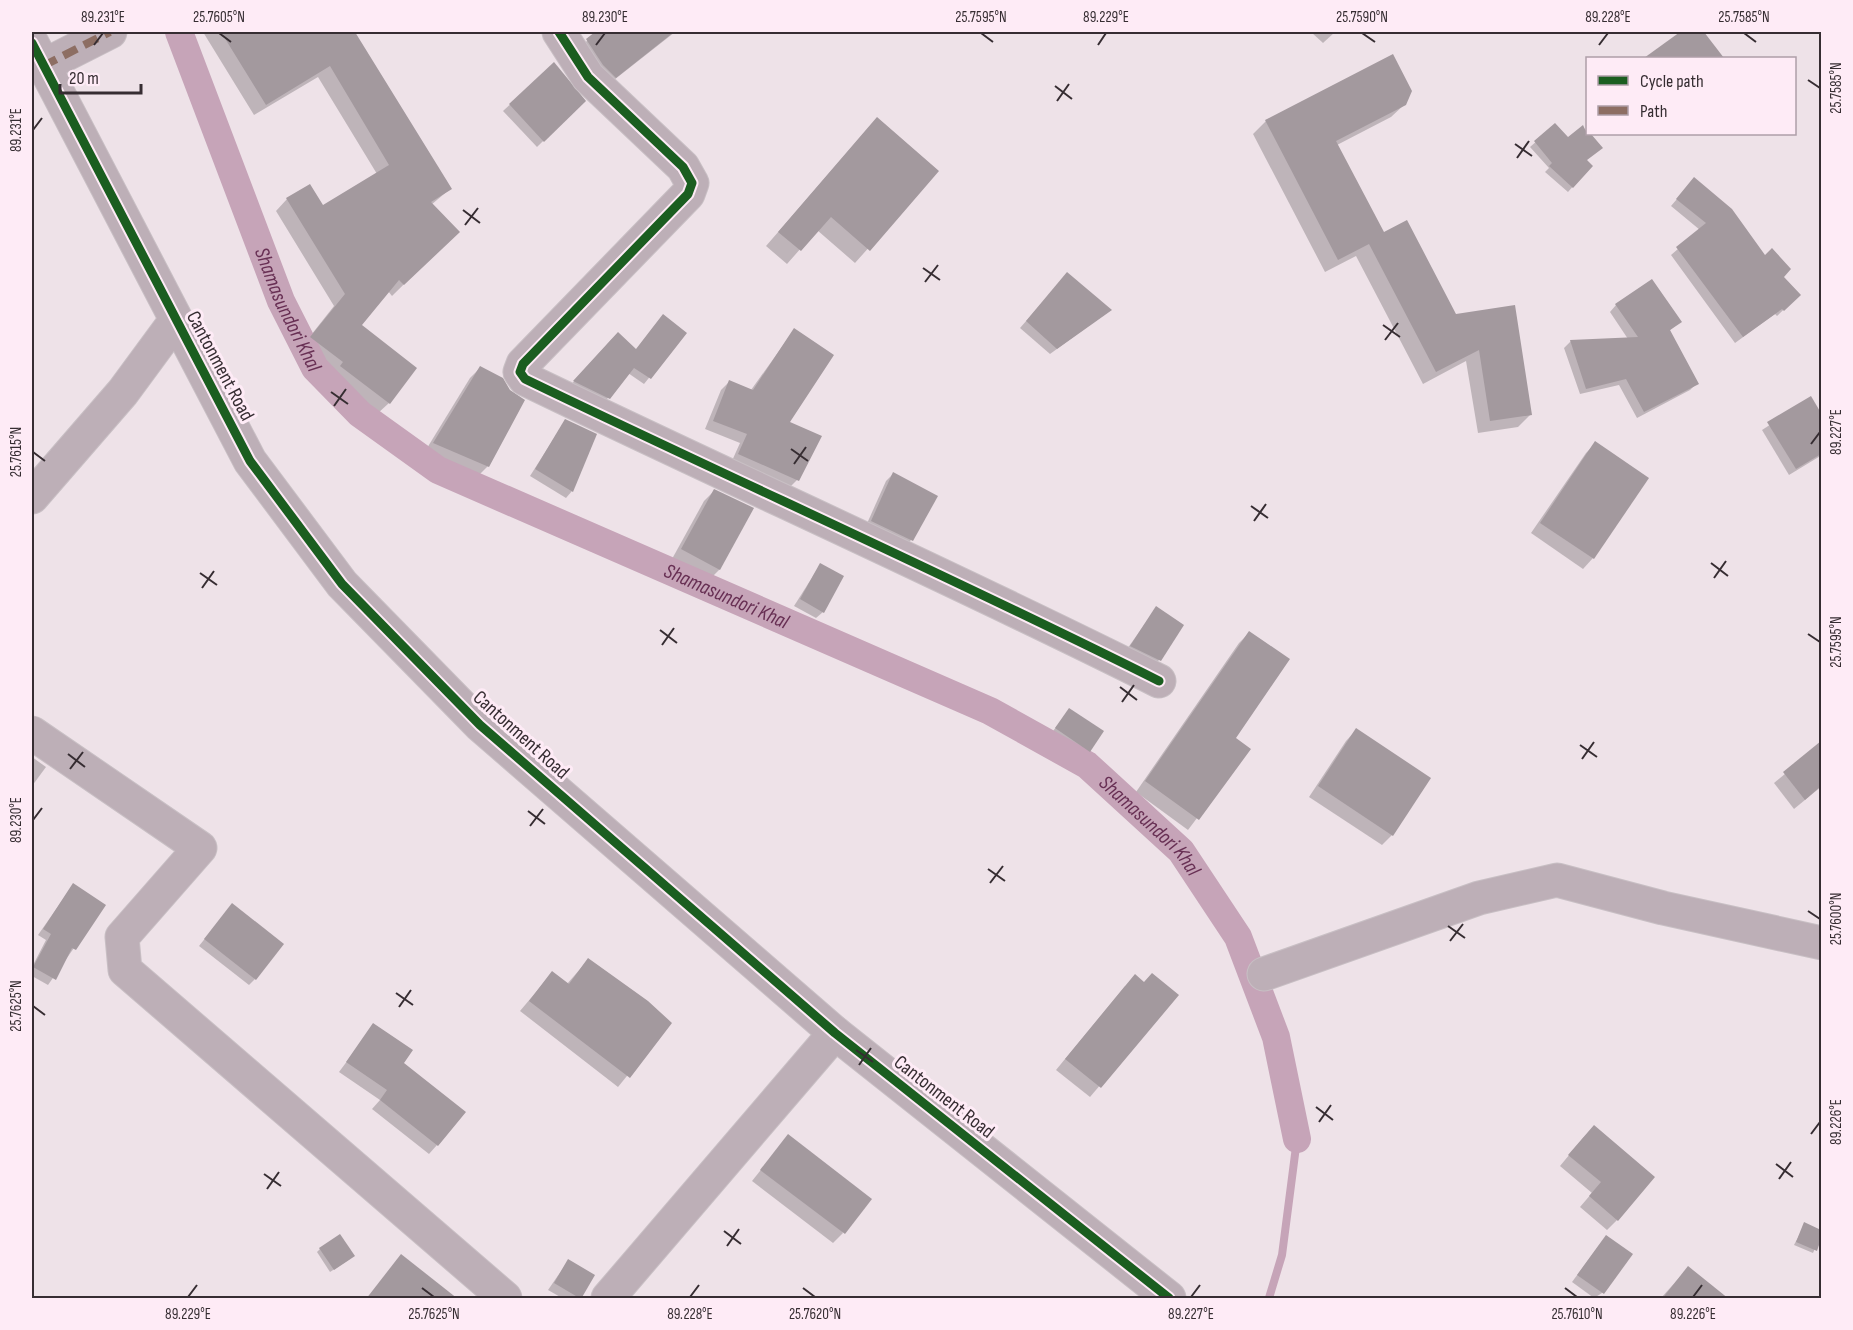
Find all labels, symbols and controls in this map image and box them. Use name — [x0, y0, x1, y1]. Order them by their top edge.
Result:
text: 89.231°E — [81, 8, 125, 27]
text: 25.7605°N — [193, 8, 245, 27]
text: 89.230°E — [582, 8, 628, 27]
text: 25.7595°N — [955, 8, 1007, 27]
text: 89.229°E — [1083, 8, 1129, 27]
text: 25.7590°N — [1336, 8, 1388, 27]
text: 89.228°E — [1585, 8, 1631, 27]
text: 25.7585°N — [1718, 8, 1770, 27]
scale bar — [60, 57, 141, 95]
legend — [1586, 57, 1796, 135]
text: 25.7585°N — [1827, 62, 1846, 114]
text: 20 m — [69, 68, 99, 89]
text: Cycle path — [1640, 71, 1704, 92]
text: Path — [1640, 101, 1668, 122]
text: 89.231°E — [7, 108, 26, 152]
water label: Shamasundori Khal — [249, 244, 328, 376]
street label: Cantonment Road — [181, 307, 259, 425]
text: 89.227°E — [1827, 409, 1846, 455]
text: 25.7615°N — [7, 427, 26, 477]
water label: Shamasundori Khal — [660, 558, 794, 635]
text: 25.7595°N — [1827, 616, 1846, 668]
street label: Cantonment Road — [468, 686, 574, 784]
water label: Shamasundori Khal — [1094, 770, 1207, 881]
text: 89.230°E — [7, 797, 26, 843]
text: 25.7600°N — [1827, 893, 1846, 945]
text: 25.7625°N — [7, 980, 26, 1032]
street label: Cantonment Road — [889, 1050, 999, 1144]
text: 89.226°E — [1827, 1099, 1846, 1145]
text: 89.229°E — [165, 1305, 211, 1324]
text: 25.7625°N — [408, 1305, 460, 1324]
text: 89.228°E — [667, 1305, 713, 1324]
text: 25.7620°N — [789, 1305, 841, 1324]
text: 89.227°E — [1168, 1305, 1214, 1324]
text: 25.7610°N — [1551, 1305, 1603, 1324]
text: 89.226°E — [1670, 1305, 1716, 1324]

